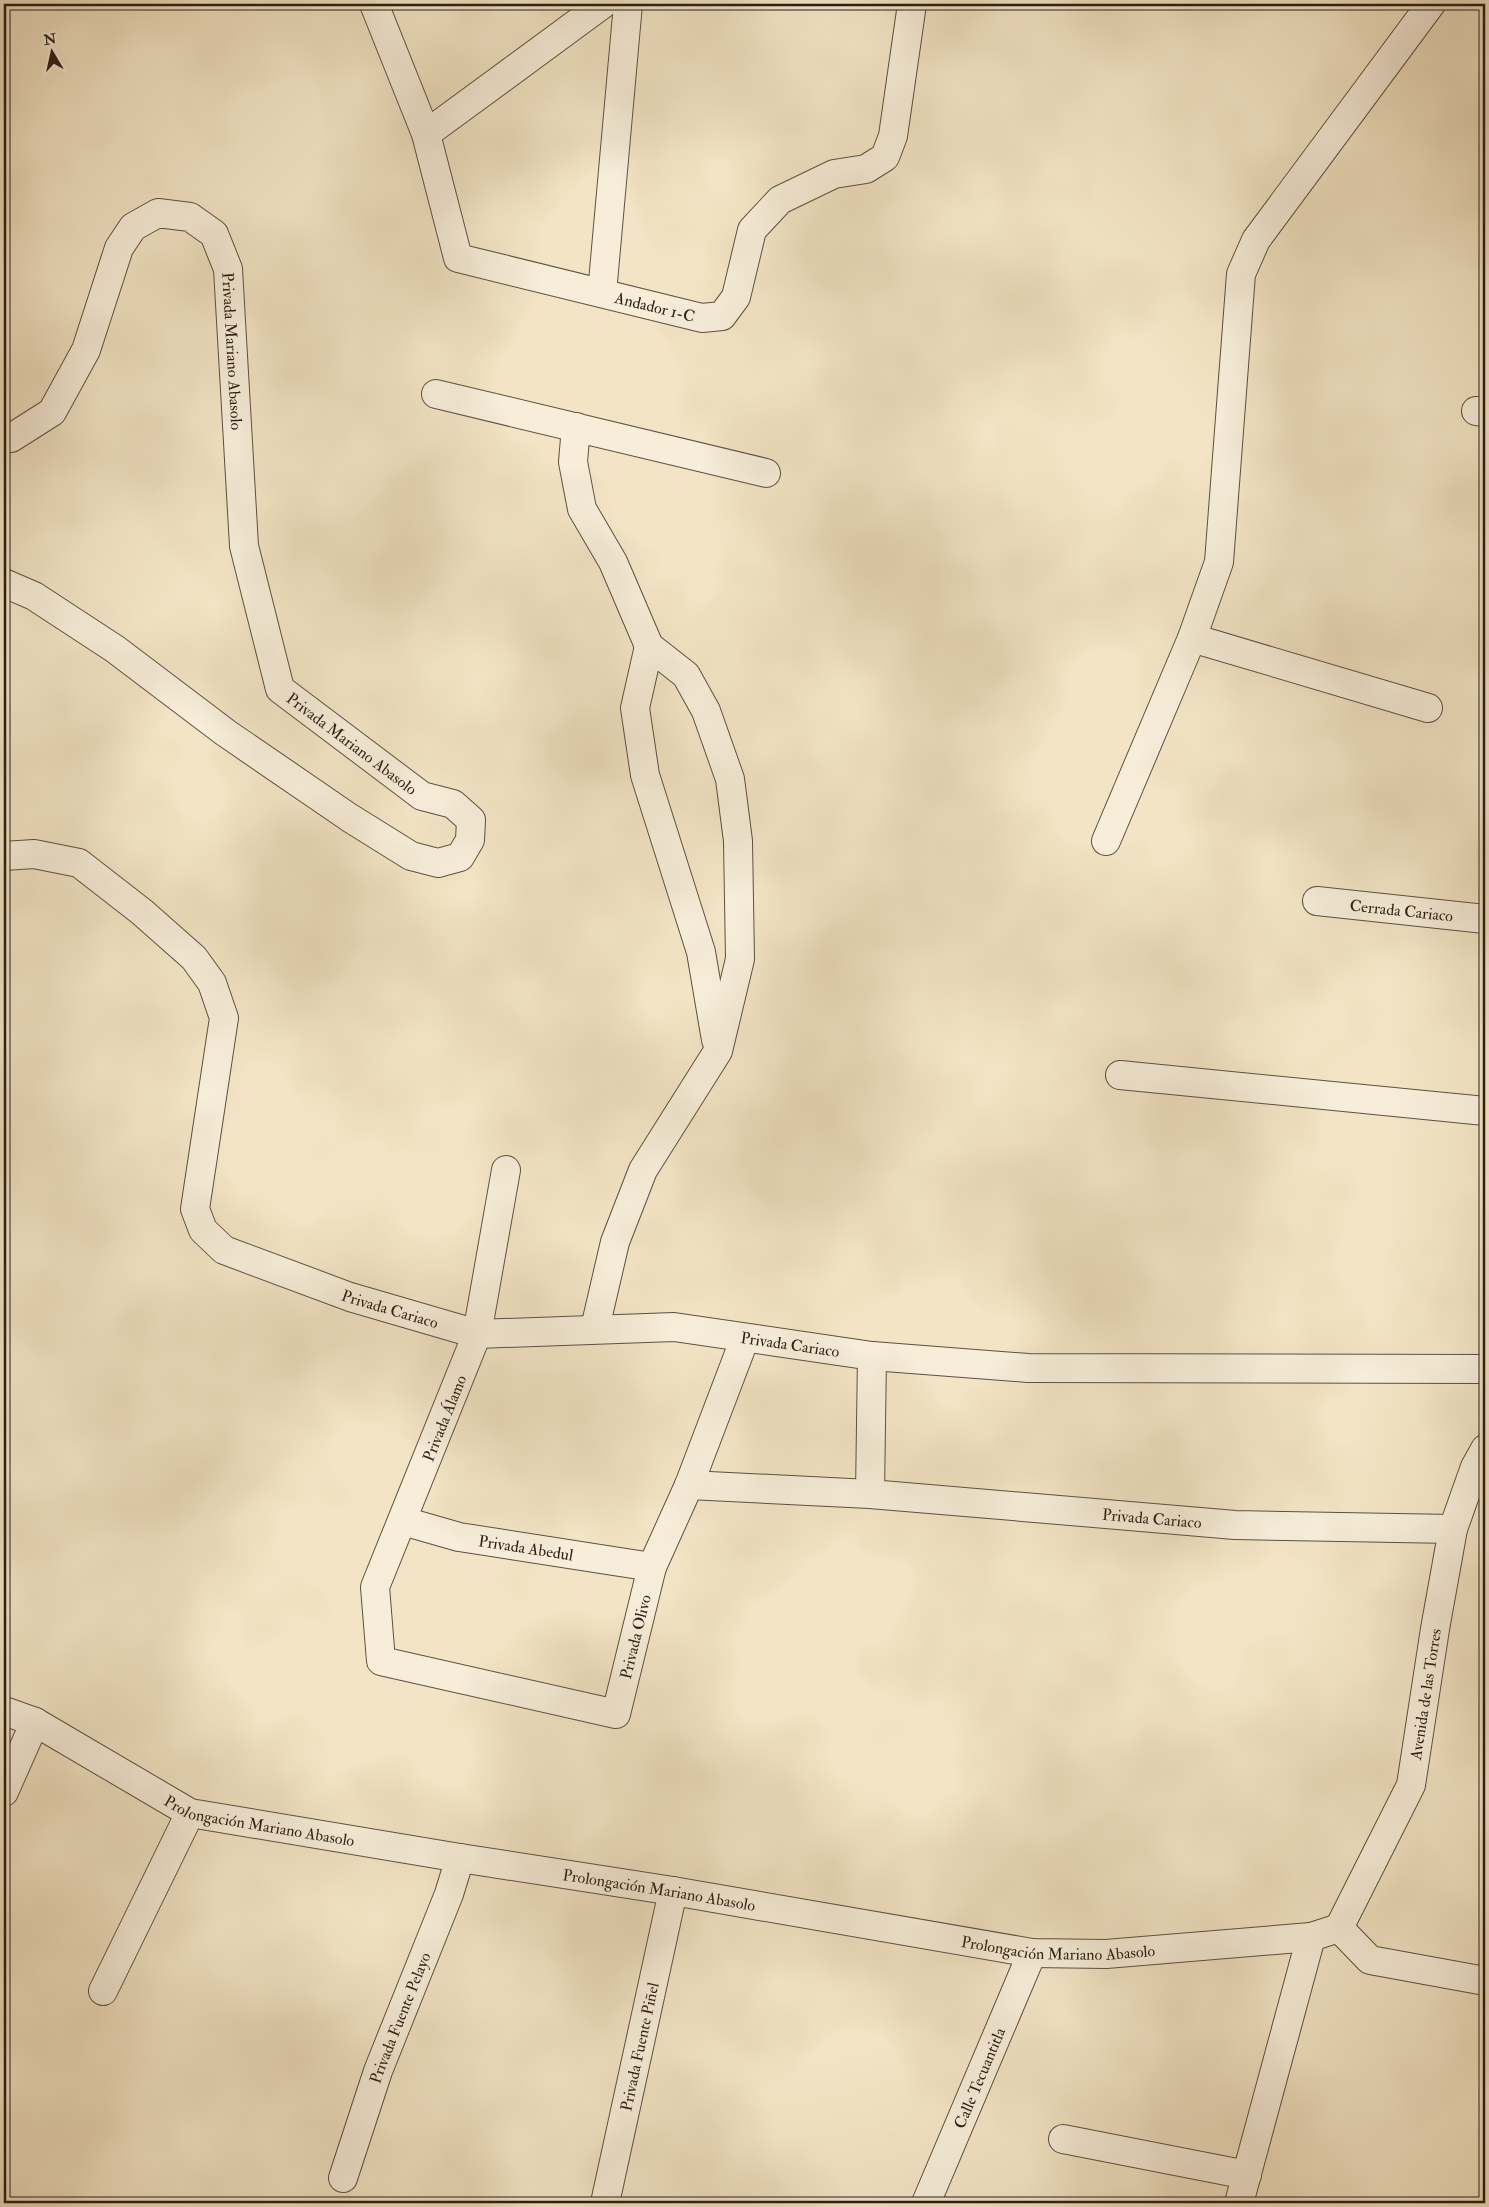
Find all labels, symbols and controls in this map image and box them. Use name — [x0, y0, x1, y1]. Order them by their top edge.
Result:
north arrow — [28, 28, 78, 78]
text: N — [42, 30, 58, 49]
street label: Privada Mariano Abasolo — [217, 272, 246, 431]
street label: Andador 1-C — [612, 288, 697, 327]
street label: Privada Mariano Abasolo — [282, 689, 421, 800]
street label: Cerrada Cariaco — [1349, 896, 1454, 927]
street label: Privada Cariaco — [339, 1286, 441, 1333]
street label: Privada Cariaco — [739, 1328, 841, 1362]
street label: Privada Álamo — [418, 1372, 471, 1465]
street label: Privada Cariaco — [1101, 1505, 1203, 1533]
street label: Privada Abedul — [477, 1531, 575, 1566]
street label: Privada Olivo — [616, 1592, 656, 1681]
street label: Avenida de las Torres — [1406, 1627, 1446, 1762]
street label: Prolongación Mariano Abasolo — [160, 1791, 356, 1851]
street label: Prolongación Mariano Abasolo — [561, 1865, 757, 1916]
street label: Prolongación Mariano Abasolo — [960, 1932, 1156, 1965]
street label: Privada Fuente Pelayo — [366, 1949, 436, 2086]
street label: Privada Fuente Piñel — [616, 1981, 664, 2113]
street label: Calle Tecuantitla — [950, 2024, 1010, 2132]

